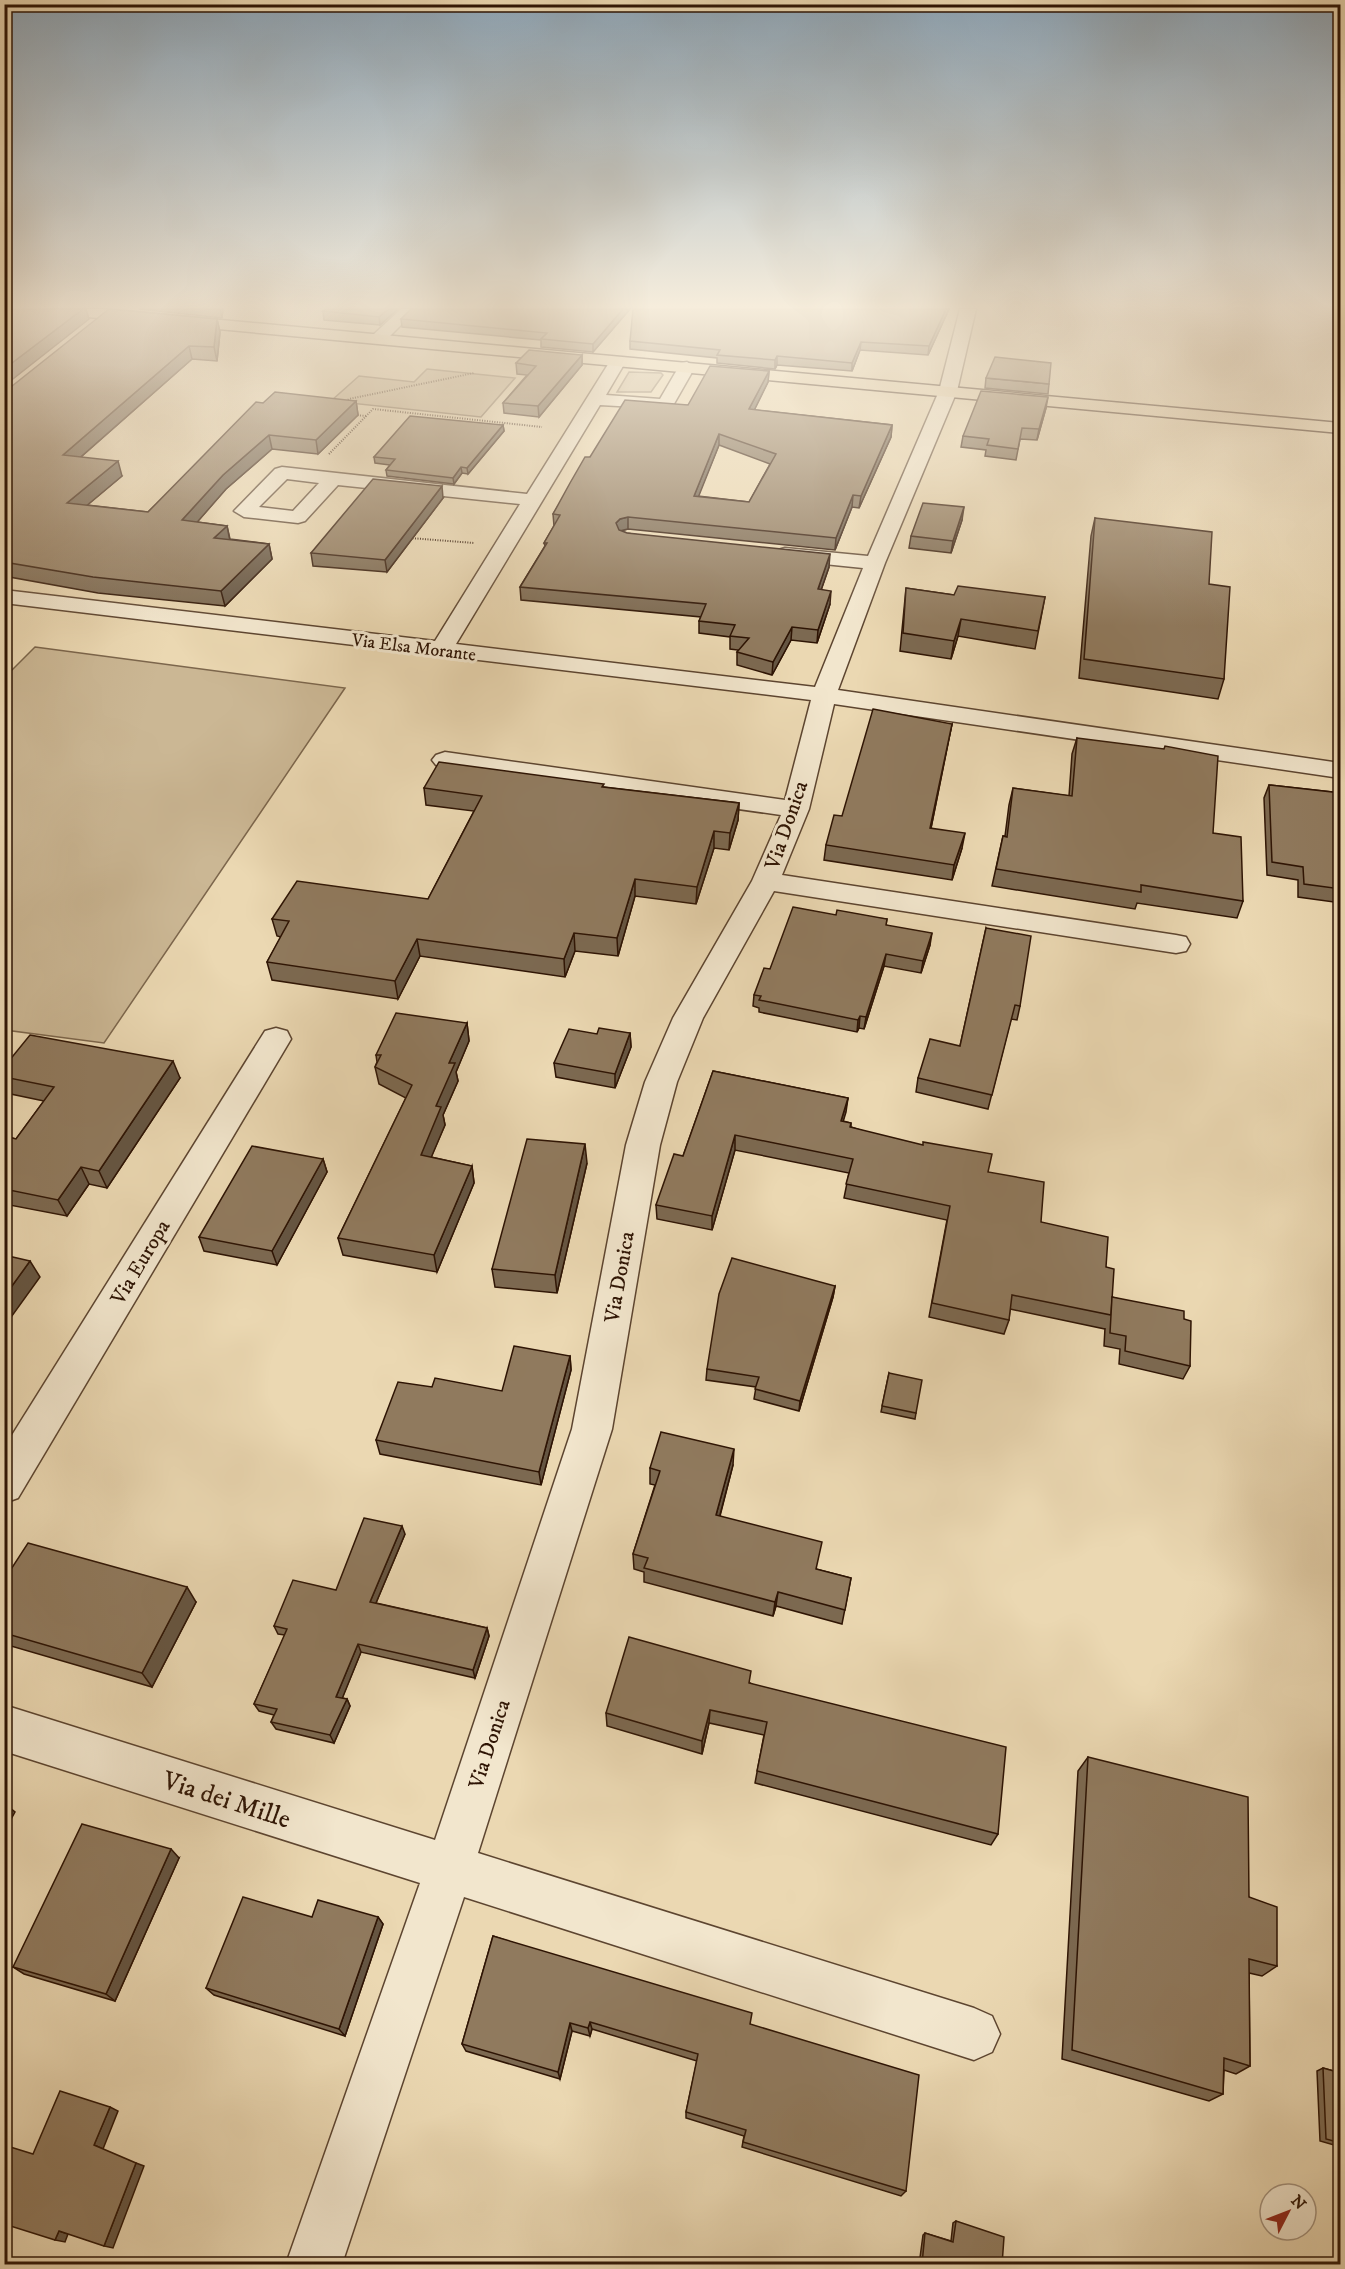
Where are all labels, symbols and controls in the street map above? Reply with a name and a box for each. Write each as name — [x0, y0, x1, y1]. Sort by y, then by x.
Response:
street label: Via Elsa Morante — [350, 629, 477, 667]
street label: Via Donica — [759, 777, 814, 874]
street label: Via Europa — [105, 1215, 176, 1311]
street label: Via Donica — [599, 1229, 641, 1326]
street label: Via Donica — [463, 1696, 517, 1793]
street label: Via dei Mille — [158, 1764, 295, 1837]
north arrow — [1258, 2182, 1318, 2242]
text: N — [1287, 2191, 1310, 2214]

